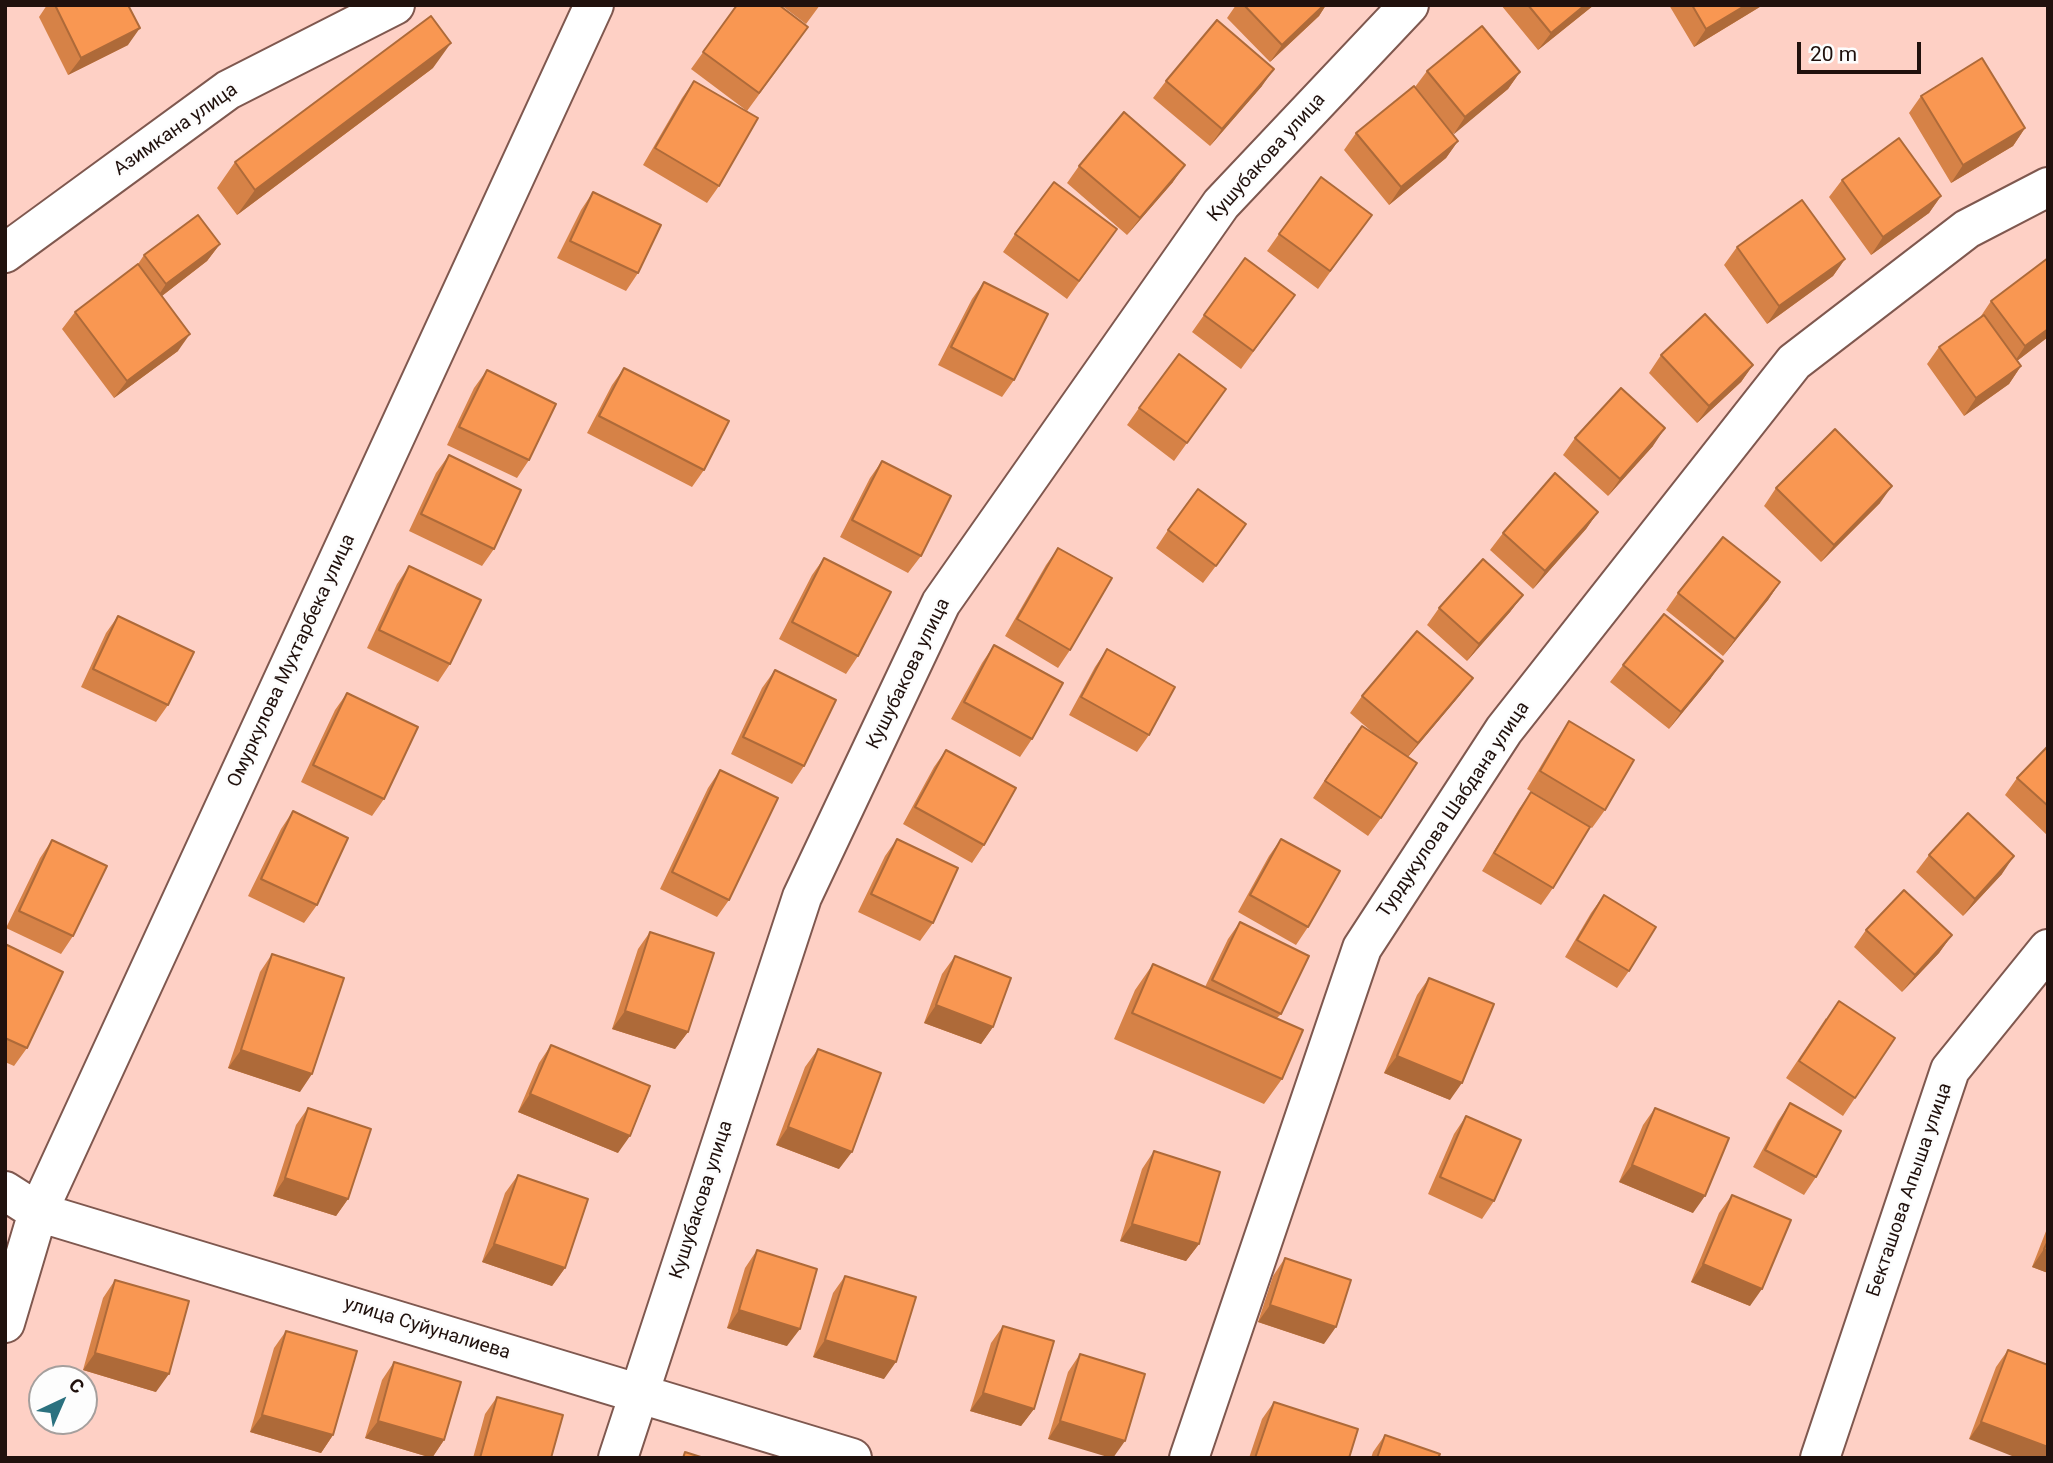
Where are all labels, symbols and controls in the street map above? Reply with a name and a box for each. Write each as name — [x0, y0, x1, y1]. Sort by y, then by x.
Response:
scale bar — [1801, 28, 1925, 72]
text: 20 m — [1810, 42, 1857, 66]
street label: Азимкана улица — [110, 79, 242, 181]
street label: Кушубакова улица — [1203, 89, 1331, 227]
street label: Омуркулова Мухтарбека улица — [223, 531, 361, 791]
street label: Кушубакова улица — [863, 595, 955, 753]
street label: Турдукулова Шабдана улица — [1373, 698, 1535, 922]
street label: Бекташова Апыша улица — [1863, 1080, 1957, 1300]
street label: Кушубакова улица — [666, 1118, 738, 1282]
street label: улица Суйуналиева — [341, 1293, 513, 1365]
north arrow — [28, 1365, 98, 1435]
text: С — [64, 1373, 89, 1399]

